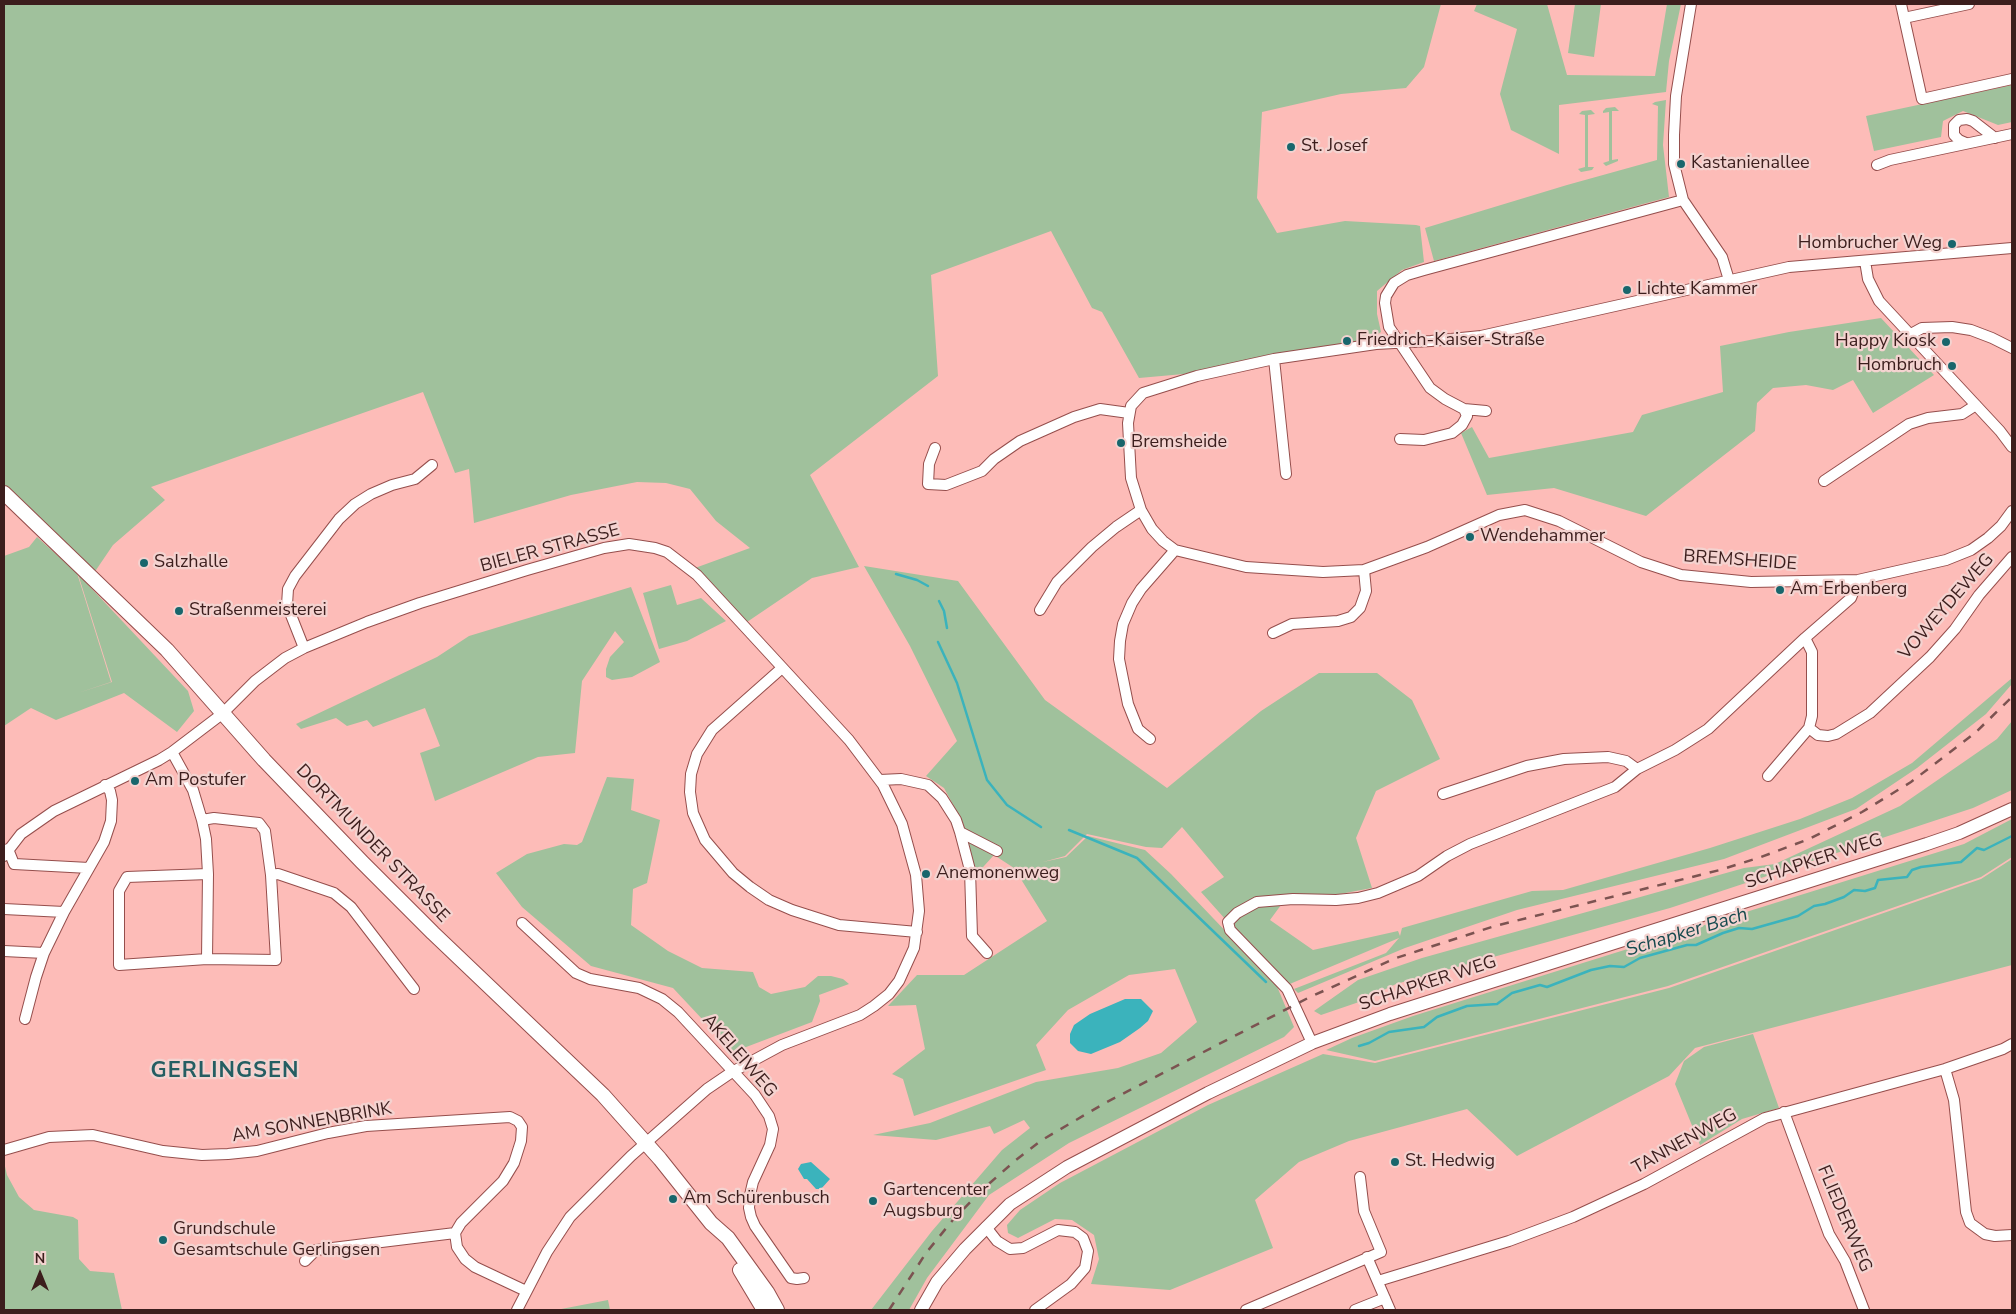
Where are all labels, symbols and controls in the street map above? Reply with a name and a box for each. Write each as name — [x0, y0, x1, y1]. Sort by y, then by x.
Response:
place label: St. Josef — [1301, 136, 1367, 158]
marker: St. Josef — [1285, 141, 1297, 153]
place label: Kastanienallee — [1691, 153, 1810, 175]
marker: Kastanienallee — [1675, 158, 1687, 170]
place label: Hombrucher Weg — [1798, 233, 1942, 255]
marker: Hombrucher Weg — [1946, 238, 1958, 250]
place label: Lichte Kammer — [1637, 279, 1758, 301]
marker: Lichte Kammer — [1621, 284, 1633, 296]
place label: Friedrich-Kaiser-Straße — [1357, 330, 1545, 352]
place label: Happy Kiosk — [1835, 331, 1936, 353]
marker: Friedrich-Kaiser-Straße — [1341, 335, 1353, 347]
marker: Happy Kiosk — [1940, 336, 1952, 348]
place label: Hombruch — [1857, 355, 1942, 377]
marker: Hombruch — [1946, 360, 1958, 372]
place label: Bremsheide — [1131, 432, 1227, 454]
marker: Bremsheide — [1115, 437, 1127, 449]
street label: BIELER STRASSE — [478, 520, 622, 578]
place label: Wendehammer — [1480, 526, 1605, 548]
marker: Wendehammer — [1464, 531, 1476, 543]
street label: BREMSHEIDE — [1682, 546, 1798, 576]
street label: VOWEYDEWEG — [1895, 549, 1999, 665]
place label: Salzhalle — [154, 552, 228, 574]
marker: Salzhalle — [138, 557, 150, 569]
place label: Am Erbenberg — [1790, 579, 1907, 601]
marker: Am Erbenberg — [1774, 584, 1786, 596]
place label: Straßenmeisterei — [189, 600, 327, 622]
marker: Straßenmeisterei — [173, 605, 185, 617]
street label: DORTMUNDER STRASSE — [291, 761, 453, 927]
place label: Am Postufer — [145, 770, 246, 792]
marker: Am Postufer — [129, 775, 141, 787]
street label: SCHAPKER WEG — [1743, 830, 1885, 894]
place label: Anemonenweg — [936, 863, 1059, 885]
marker: Anemonenweg — [920, 868, 932, 880]
water label: Schapker Bach — [1623, 904, 1751, 962]
street label: SCHAPKER WEG — [1357, 952, 1499, 1016]
street label: AKELEIWEG — [697, 1010, 781, 1102]
district label: GERLINGSEN — [149, 1059, 301, 1085]
street label: AM SONNENBRINK — [230, 1098, 394, 1148]
street label: TANNENWEG — [1629, 1104, 1741, 1180]
place label: St. Hedwig — [1405, 1151, 1495, 1173]
marker: St. Hedwig — [1389, 1156, 1401, 1168]
street label: FLIEDERWEG — [1812, 1162, 1876, 1276]
place label: Gartencenter Augsburg — [883, 1180, 989, 1222]
place label: Am Schürenbusch — [683, 1188, 830, 1210]
marker: Am Schürenbusch — [667, 1193, 679, 1205]
marker: Gartencenter Augsburg — [867, 1195, 879, 1207]
place label: Grundschule Gesamtschule Gerlingsen — [173, 1219, 380, 1262]
marker: Grundschule Gesamtschule Gerlingsen — [157, 1234, 169, 1246]
north arrow — [15, 1249, 65, 1299]
text: N — [35, 1249, 45, 1268]

